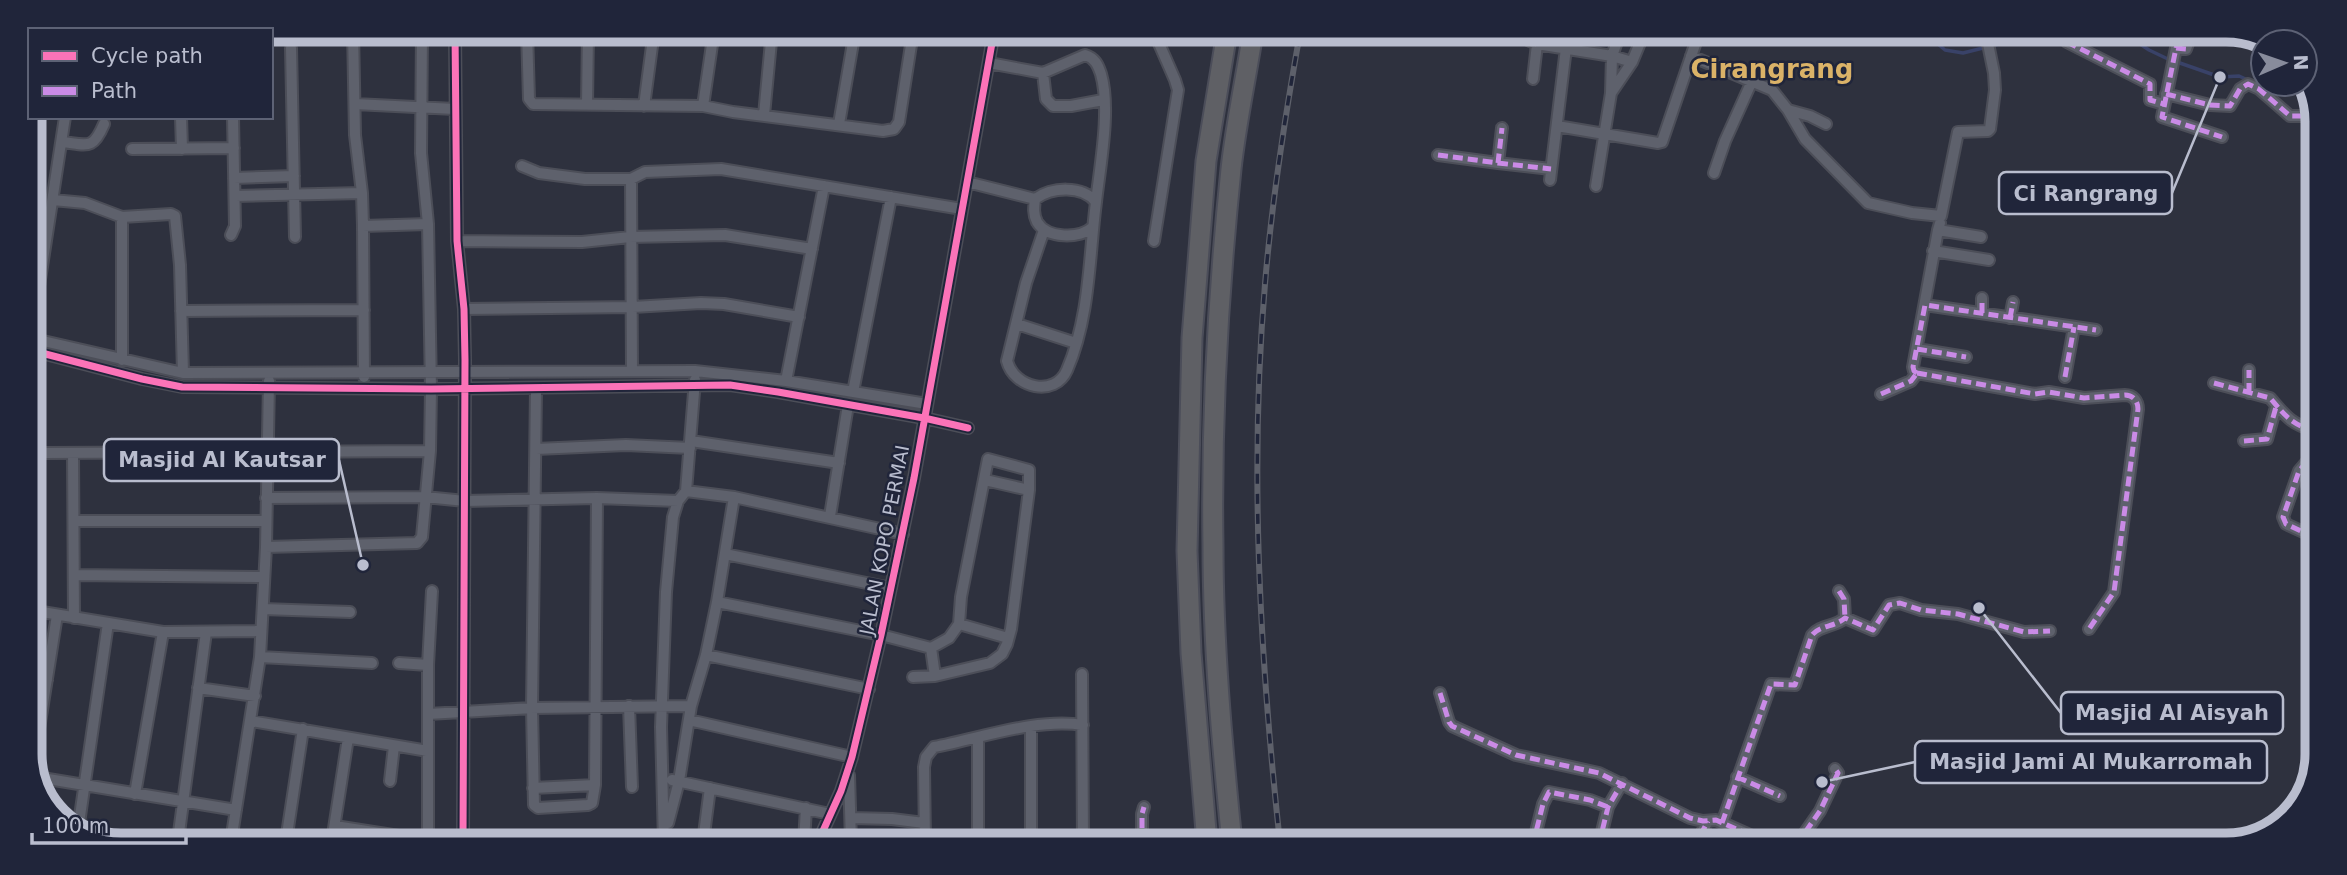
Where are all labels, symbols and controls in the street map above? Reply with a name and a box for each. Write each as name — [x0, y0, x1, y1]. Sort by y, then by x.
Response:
legend — [28, 28, 273, 119]
north arrow — [2249, 28, 2319, 98]
text: Cycle path — [91, 44, 203, 68]
district label: Cirangrang — [1691, 54, 1853, 84]
text: N — [2290, 54, 2312, 71]
text: Path — [91, 79, 137, 103]
callout: Ci Rangrang — [1999, 172, 2172, 214]
text: Ci Rangrang — [2014, 182, 2158, 206]
callout: Masjid Al Kautsar — [104, 439, 339, 481]
street label: JALAN KOPO PERMAI — [855, 443, 913, 638]
text: Masjid Al Kautsar — [118, 448, 326, 472]
callout: Masjid Al Aisyah — [2061, 692, 2283, 734]
text: Masjid Al Aisyah — [2075, 701, 2269, 725]
callout: Masjid Jami Al Mukarromah — [1915, 741, 2267, 783]
text: Masjid Jami Al Mukarromah — [1929, 750, 2253, 774]
scale bar — [32, 802, 186, 846]
text: 100 m — [42, 814, 109, 838]

